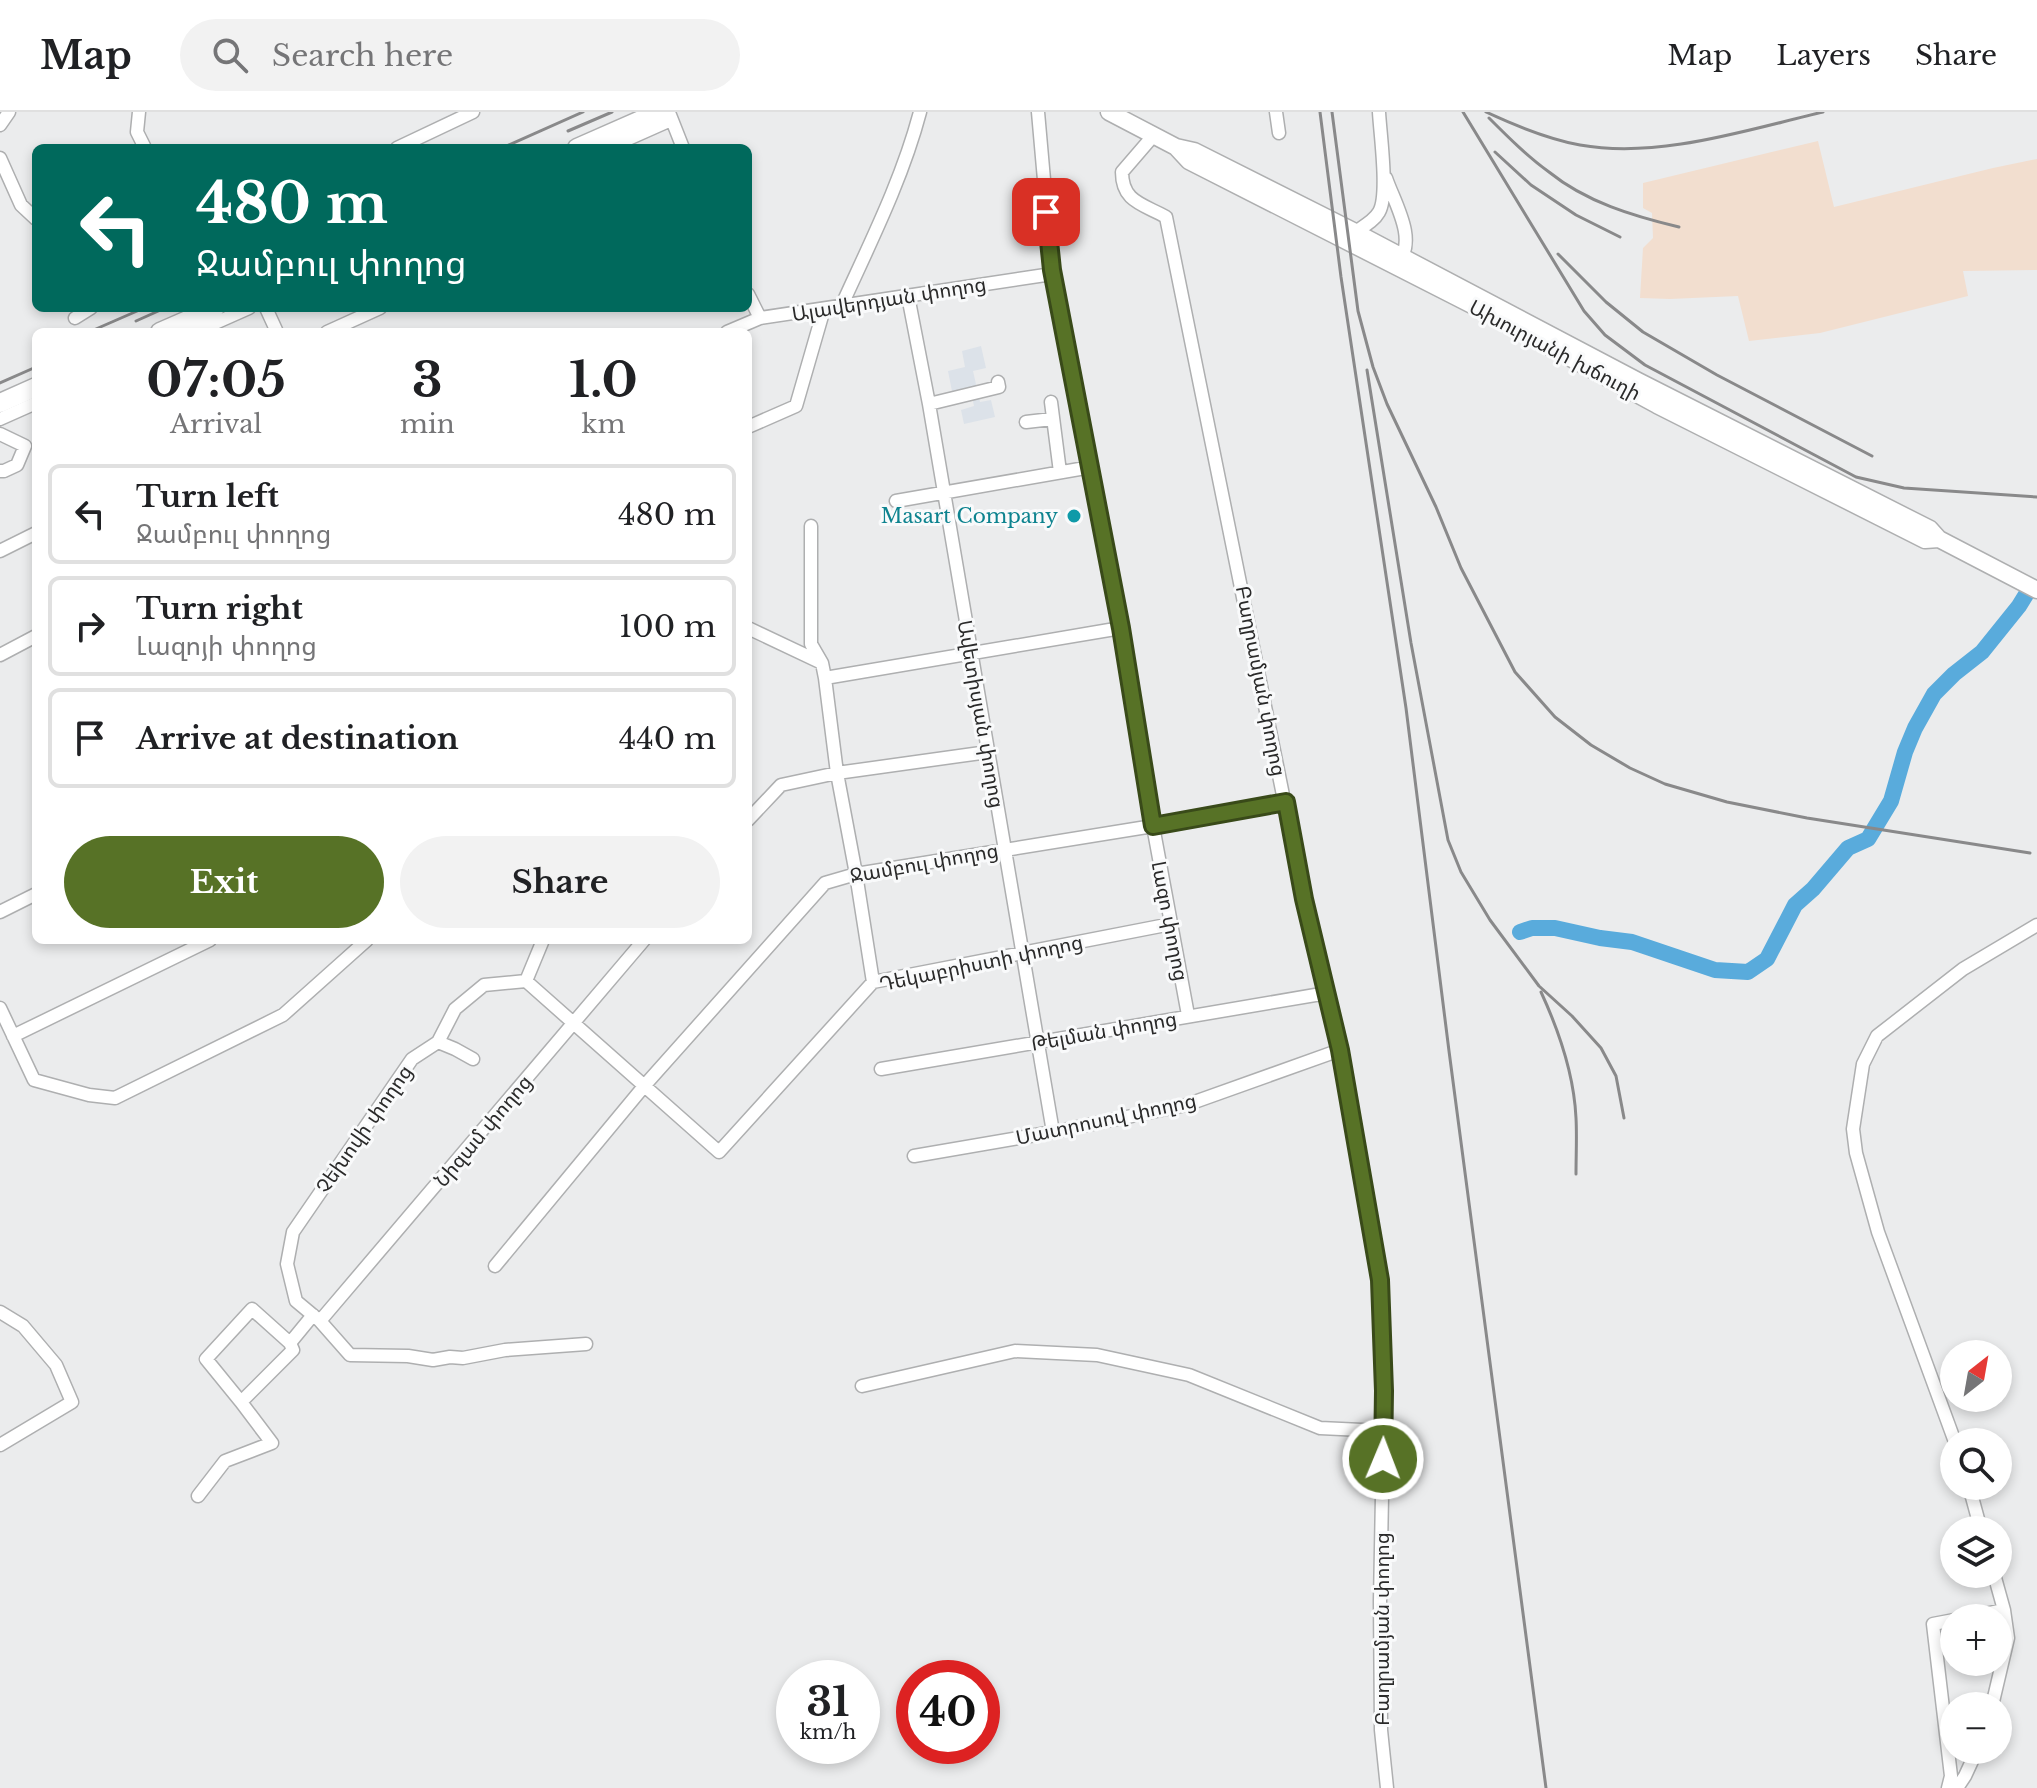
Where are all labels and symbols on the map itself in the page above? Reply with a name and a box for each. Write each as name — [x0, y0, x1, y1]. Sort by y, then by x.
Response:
pin — [1012, 178, 1080, 246]
street label: Ալավերդյան փողոց — [790, 272, 988, 326]
street label: Ախուրյանի խճուղի — [1465, 295, 1645, 405]
place label: Masart Company — [881, 504, 1058, 528]
marker: Masart Company — [1065, 507, 1083, 525]
street label: Բաղրամյան փողոց — [1231, 584, 1291, 778]
street label: Ավետիսյան փողոց — [953, 618, 1009, 810]
street label: Ջամբուլ փողոց — [848, 838, 1000, 888]
street label: Լազո փողոց — [1147, 859, 1193, 983]
street label: Դեկաբրիստի փողոց — [877, 930, 1085, 996]
street label: Թելման փողոց — [1029, 1006, 1179, 1056]
street label: Չեխովի փողոց — [311, 1060, 417, 1198]
street label: Նիզամ փողոց — [429, 1070, 537, 1192]
street label: Մատրոսով փողոց — [1014, 1088, 1198, 1150]
north arrow — [1940, 1340, 2012, 1412]
position arrow — [1341, 1417, 1425, 1501]
street label: Բաղրամյան փողոց — [1370, 1532, 1394, 1726]
speed limit sign: 40 — [896, 1660, 1000, 1764]

